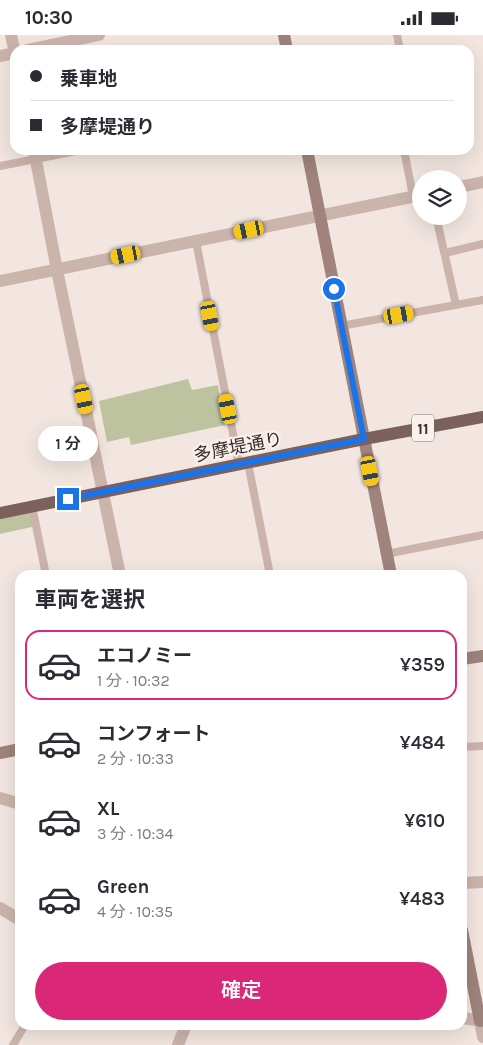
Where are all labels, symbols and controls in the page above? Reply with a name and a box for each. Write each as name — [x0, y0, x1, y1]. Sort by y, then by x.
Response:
text: 10:30 — [25, 7, 73, 29]
text: 乗車地 — [60, 68, 117, 90]
text: 多摩堤通り — [60, 116, 155, 138]
map controls — [412, 170, 467, 225]
button: layers — [412, 170, 467, 225]
car — [232, 220, 265, 240]
car — [109, 245, 142, 265]
route start — [323, 278, 345, 300]
car — [199, 300, 220, 332]
car — [382, 305, 415, 325]
car — [73, 383, 94, 415]
car — [217, 393, 238, 425]
road number: 11 — [412, 414, 434, 441]
callout: 1 分 — [38, 427, 98, 461]
street label: 多摩堤通り — [192, 428, 284, 466]
text: 1 分 — [55, 434, 81, 453]
car — [359, 455, 380, 487]
route end — [57, 488, 79, 510]
text: 車両を選択 — [35, 587, 145, 613]
icon: car — [37, 643, 82, 688]
text: エコノミー — [97, 645, 192, 667]
text: ¥359 — [400, 654, 445, 676]
text: 1 分 · 10:32 — [97, 671, 170, 690]
icon: car — [37, 721, 82, 766]
text: コンフォート — [97, 723, 210, 745]
text: ¥484 — [400, 732, 445, 754]
text: 2 分 · 10:33 — [97, 749, 174, 768]
text: XL — [97, 798, 119, 820]
icon: car — [37, 799, 82, 844]
text: ¥610 — [404, 810, 445, 832]
text: 3 分 · 10:34 — [97, 824, 174, 843]
text: Green — [97, 876, 149, 898]
icon: car — [37, 877, 82, 922]
text: ¥483 — [399, 888, 445, 910]
text: 4 分 · 10:35 — [97, 902, 173, 921]
button: 確定 — [35, 962, 447, 1020]

